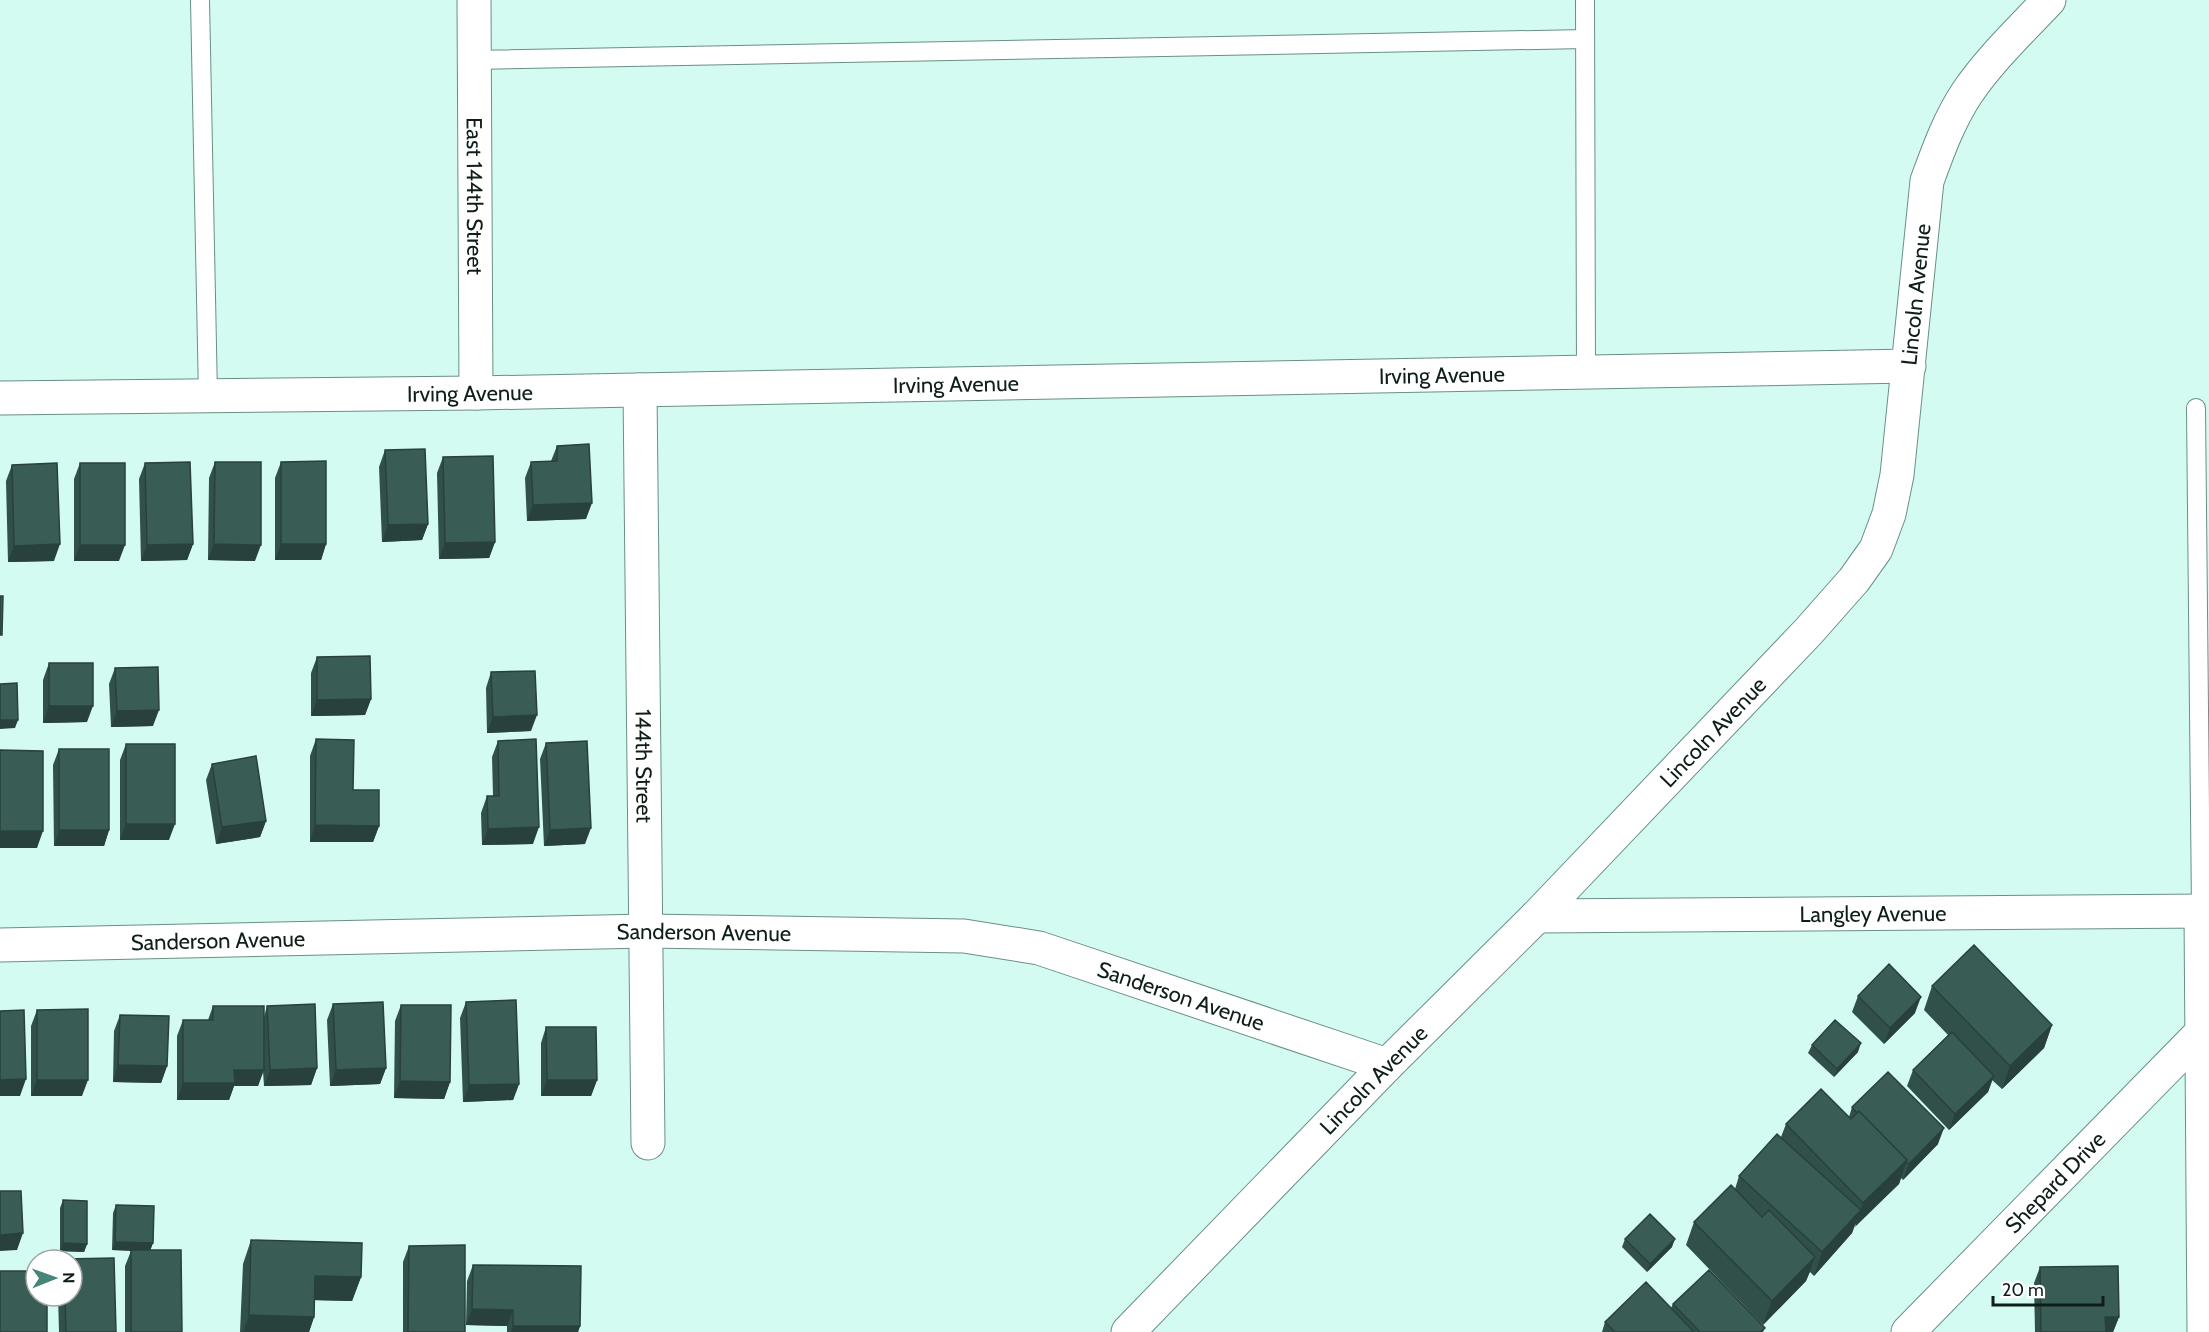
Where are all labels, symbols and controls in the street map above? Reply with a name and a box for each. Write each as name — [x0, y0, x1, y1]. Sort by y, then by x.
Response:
street label: East 144th Street — [461, 117, 488, 276]
street label: Lincoln Avenue — [1895, 222, 1937, 367]
street label: Irving Avenue — [1379, 361, 1505, 390]
street label: Irving Avenue — [893, 370, 1019, 399]
street label: Irving Avenue — [407, 379, 533, 408]
street label: Lincoln Avenue — [1654, 671, 1772, 793]
street label: 144th Street — [629, 709, 658, 823]
street label: Langley Avenue — [1799, 900, 1947, 928]
street label: Sanderson Avenue — [616, 918, 791, 947]
street label: Sanderson Avenue — [130, 925, 305, 956]
street label: Sanderson Avenue — [1094, 956, 1268, 1037]
street label: Lincoln Avenue — [1314, 1020, 1433, 1140]
street label: Shepard Drive — [2000, 1126, 2111, 1239]
north arrow — [24, 1248, 84, 1308]
scale bar — [1993, 1269, 2102, 1307]
text: N — [59, 1272, 78, 1284]
text: 20 m — [2002, 1279, 2044, 1301]

